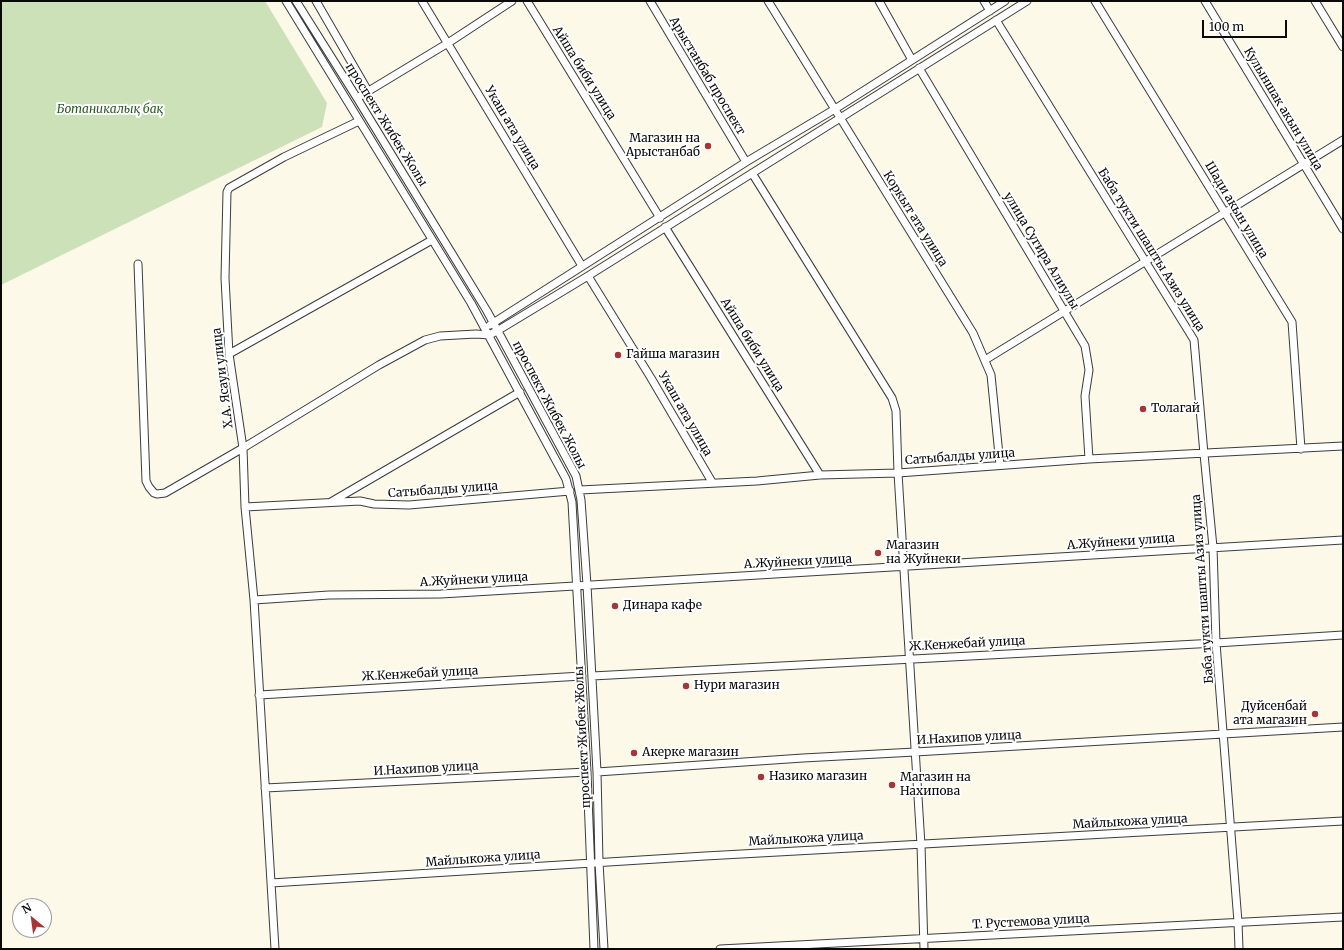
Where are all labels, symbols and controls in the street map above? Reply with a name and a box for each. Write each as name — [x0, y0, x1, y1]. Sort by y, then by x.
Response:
scale bar — [1204, 12, 1289, 38]
street label: Арыстанбаб проспект — [666, 14, 748, 138]
text: 100 m — [1209, 19, 1244, 34]
street label: Айша биби улица — [549, 24, 619, 122]
street label: Кулыншак акын улица — [1241, 45, 1325, 173]
street label: проспект Жибек Жолы — [342, 61, 430, 189]
street label: Укаш ата улица — [481, 84, 543, 172]
park label: Ботаникалық бақ — [57, 103, 163, 117]
place label: Магазин на Арыстанбаб — [626, 132, 700, 160]
marker: Магазин на Арыстанбаб — [703, 141, 713, 151]
street label: Шади акын улица — [1201, 159, 1271, 261]
street label: Баба тукти шашты Азиз улица — [1095, 166, 1207, 334]
street label: Коркыт ата улица — [880, 169, 950, 269]
street label: улица Сугира Алиулы — [1000, 190, 1082, 312]
street label: Айша биби улица — [717, 296, 787, 394]
street label: Х.А. Ясауи улица — [210, 327, 236, 429]
street label: проспект Жибек Жолы — [509, 339, 589, 471]
place label: Гайша магазин — [626, 348, 720, 362]
marker: Гайша магазин — [613, 350, 623, 360]
street label: Укаш ата улица — [655, 369, 715, 459]
place label: Толагай — [1151, 402, 1200, 416]
marker: Толагай — [1138, 404, 1148, 414]
street label: Сатыбалды улица — [905, 446, 1015, 468]
street label: Сатыбалды улица — [388, 479, 498, 501]
street label: Баба тукти шашты Азиз улица — [1189, 494, 1217, 684]
street label: А.Жуйнеки улица — [1066, 531, 1176, 553]
place label: Магазин на Жуйнеки — [886, 539, 961, 567]
marker: Магазин на Жуйнеки — [873, 548, 883, 558]
street label: А.Жуйнеки улица — [744, 552, 852, 572]
street label: А.Жуйнеки улица — [420, 570, 528, 590]
place label: Динара кафе — [623, 599, 702, 613]
marker: Динара кафе — [610, 601, 620, 611]
street label: Ж.Кенжебай улица — [908, 634, 1026, 654]
street label: Ж.Кенжебай улица — [361, 664, 479, 684]
street label: проспект Жибек Жолы — [572, 665, 594, 809]
place label: Нури магазин — [694, 679, 780, 693]
marker: Нури магазин — [681, 681, 691, 691]
place label: Дуйсенбай ата магазин — [1233, 700, 1307, 728]
marker: Дуйсенбай ата магазин — [1310, 709, 1320, 719]
street label: И.Нахипов улица — [916, 728, 1022, 748]
place label: Акерке магазин — [642, 746, 739, 760]
marker: Акерке магазин — [629, 748, 639, 758]
street label: И.Нахипов улица — [373, 759, 479, 779]
place label: Назико магазин — [769, 770, 867, 784]
place label: Магазин на Нахипова — [900, 771, 971, 799]
marker: Назико магазин — [756, 772, 766, 782]
marker: Магазин на Нахипова — [887, 780, 897, 790]
street label: Майлыкожа улица — [1072, 812, 1188, 832]
street label: Майлыкожа улица — [748, 829, 864, 849]
street label: Майлыкожа улица — [425, 848, 541, 870]
north arrow — [12, 898, 52, 938]
text: N — [19, 900, 34, 917]
street label: Т. Рустемова улица — [972, 912, 1090, 932]

